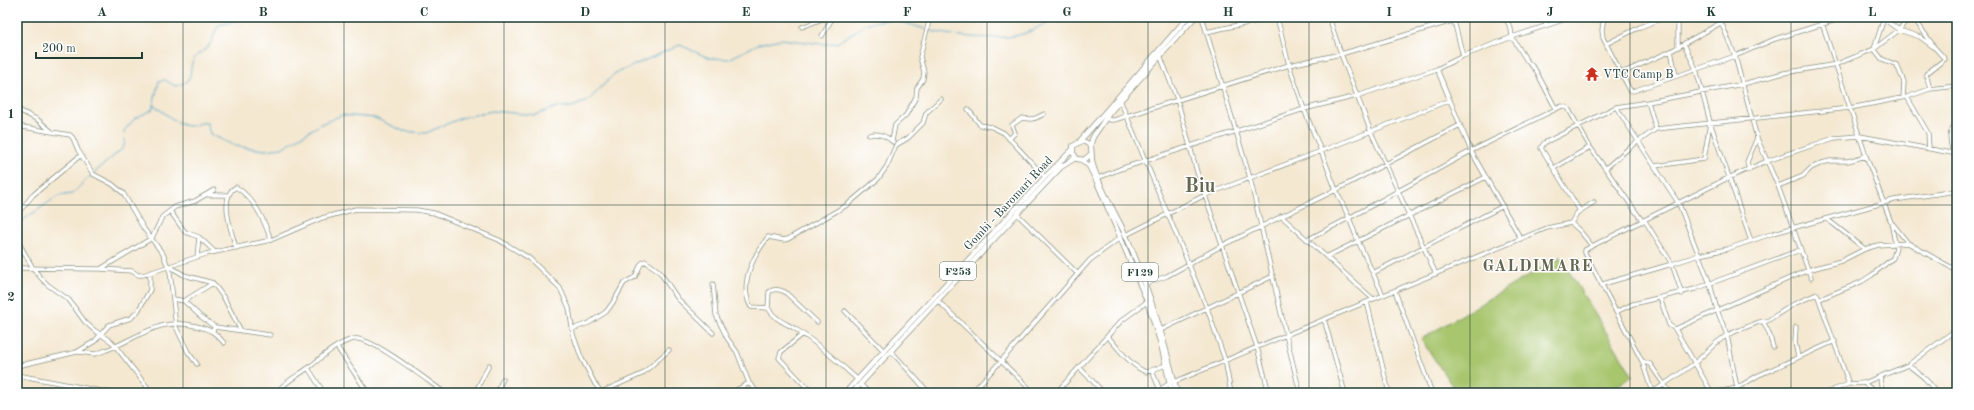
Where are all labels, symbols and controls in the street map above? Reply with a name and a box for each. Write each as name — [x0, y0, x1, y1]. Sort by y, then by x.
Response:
text: A — [97, 6, 107, 19]
text: B — [258, 6, 268, 19]
text: C — [420, 6, 428, 19]
text: D — [580, 6, 590, 19]
text: E — [742, 6, 751, 19]
text: F — [903, 6, 912, 19]
text: G — [1062, 6, 1072, 19]
text: H — [1223, 6, 1234, 19]
text: I — [1386, 6, 1392, 19]
text: J — [1546, 6, 1554, 19]
text: K — [1706, 6, 1716, 19]
text: L — [1868, 6, 1877, 19]
scale bar — [36, 34, 142, 60]
text: 200 m — [42, 43, 76, 55]
temple icon: VTC Camp B — [1584, 66, 1600, 82]
place label: VTC Camp B — [1603, 69, 1674, 81]
text: 1 — [7, 108, 15, 121]
street label: Gombi - Baromari Road — [962, 154, 1055, 253]
district label: Biu — [1184, 177, 1216, 197]
district label: GALDIMARE — [1482, 259, 1594, 275]
road number: F253 — [940, 262, 976, 280]
road number: F129 — [1122, 263, 1158, 281]
text: 2 — [7, 291, 15, 304]

